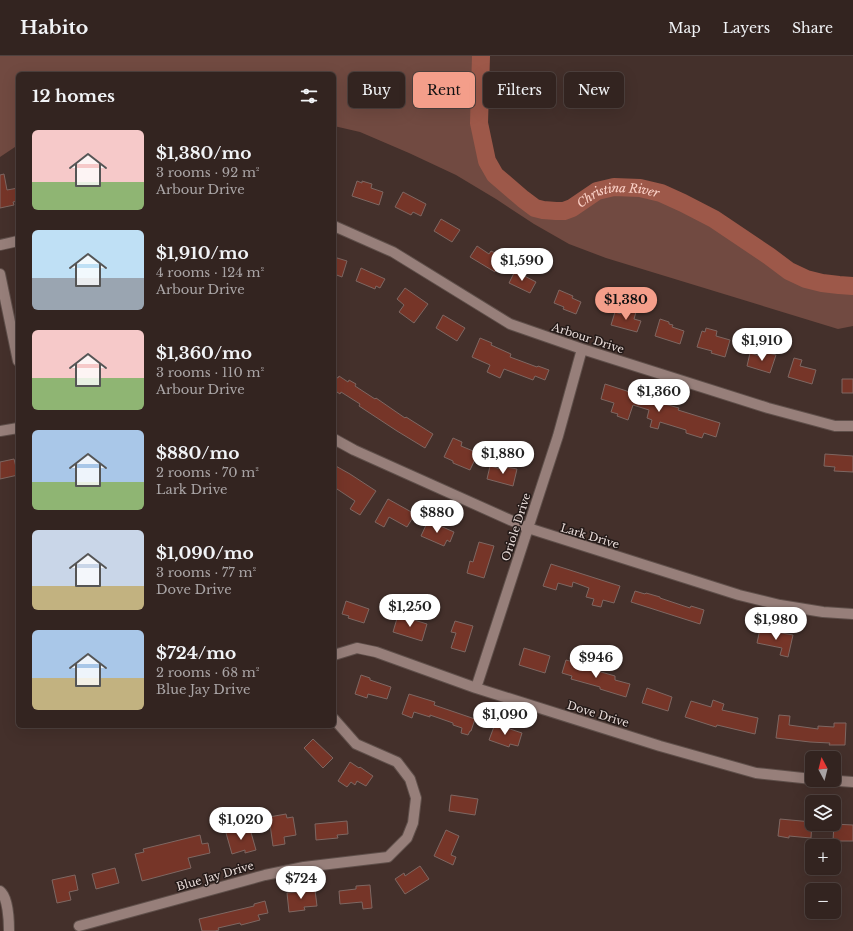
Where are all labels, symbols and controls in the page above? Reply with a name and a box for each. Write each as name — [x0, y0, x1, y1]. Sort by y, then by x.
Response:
text: Habito — [20, 16, 88, 39]
text: Map — [668, 19, 701, 37]
text: Layers — [723, 19, 770, 37]
text: Share — [792, 19, 833, 37]
chip: Buy — [348, 72, 405, 108]
chip: Rent — [413, 72, 475, 108]
chip: Filters — [483, 72, 556, 108]
chip: New — [564, 72, 624, 108]
icon: filters — [298, 85, 320, 107]
text: 12 homes — [32, 86, 115, 107]
text: $1,380/mo — [156, 143, 251, 164]
icon: home — [64, 146, 112, 194]
text: 3 rooms · 92 m² — [156, 164, 260, 181]
water label: Christina River — [574, 179, 662, 210]
text: Arbour Drive — [156, 181, 245, 198]
text: $1,910/mo — [156, 243, 249, 264]
icon: home — [64, 246, 112, 294]
pin: $1,590 — [489, 248, 555, 282]
text: $1,590 — [500, 252, 544, 269]
text: 4 rooms · 124 m² — [156, 264, 264, 281]
text: Arbour Drive — [156, 281, 245, 298]
pin: $1,380 — [593, 287, 659, 321]
text: $1,380 — [604, 291, 648, 308]
street label: Arbour Drive — [549, 319, 626, 356]
pin: $1,910 — [729, 328, 795, 362]
text: $1,910 — [741, 332, 783, 349]
text: $1,360/mo — [156, 343, 252, 364]
icon: home — [64, 346, 112, 394]
text: 3 rooms · 110 m² — [156, 364, 264, 381]
pin: $1,360 — [626, 379, 692, 413]
text: Arbour Drive — [156, 381, 245, 398]
text: $1,360 — [637, 383, 681, 400]
pin: $1,880 — [470, 441, 536, 475]
text: $880/mo — [156, 443, 240, 464]
text: $1,880 — [481, 445, 525, 462]
icon: home — [64, 446, 112, 494]
text: 2 rooms · 70 m² — [156, 464, 259, 481]
text: Lark Drive — [156, 481, 228, 498]
street label: Oriole Drive — [498, 491, 534, 563]
pin: $880 — [413, 500, 461, 534]
text: $880 — [420, 504, 454, 521]
street label: Lark Drive — [559, 520, 621, 552]
text: $1,090/mo — [156, 543, 254, 564]
icon: home — [64, 546, 112, 594]
text: 3 rooms · 77 m² — [156, 564, 256, 581]
text: Dove Drive — [156, 581, 232, 598]
pin: $1,250 — [377, 594, 443, 628]
text: $1,250 — [388, 598, 432, 615]
pin: $1,980 — [743, 607, 809, 641]
text: $1,980 — [754, 611, 798, 628]
text: $724/mo — [156, 643, 236, 664]
pin: $946 — [572, 645, 620, 679]
icon: home — [64, 646, 112, 694]
text: $946 — [579, 649, 613, 666]
text: 2 rooms · 68 m² — [156, 664, 259, 681]
text: Blue Jay Drive — [156, 681, 251, 698]
street label: Dove Drive — [565, 698, 631, 730]
pin: $1,090 — [472, 702, 538, 736]
text: $1,090 — [482, 706, 528, 723]
north arrow — [805, 751, 841, 787]
map controls — [805, 751, 841, 919]
button: layers — [805, 795, 841, 831]
pin: $1,020 — [208, 807, 274, 841]
text: $1,020 — [218, 811, 264, 828]
button: + — [805, 839, 841, 875]
street label: Blue Jay Drive — [175, 858, 255, 894]
pin: $724 — [277, 866, 325, 900]
text: $724 — [285, 870, 317, 887]
button: − — [805, 883, 841, 919]

